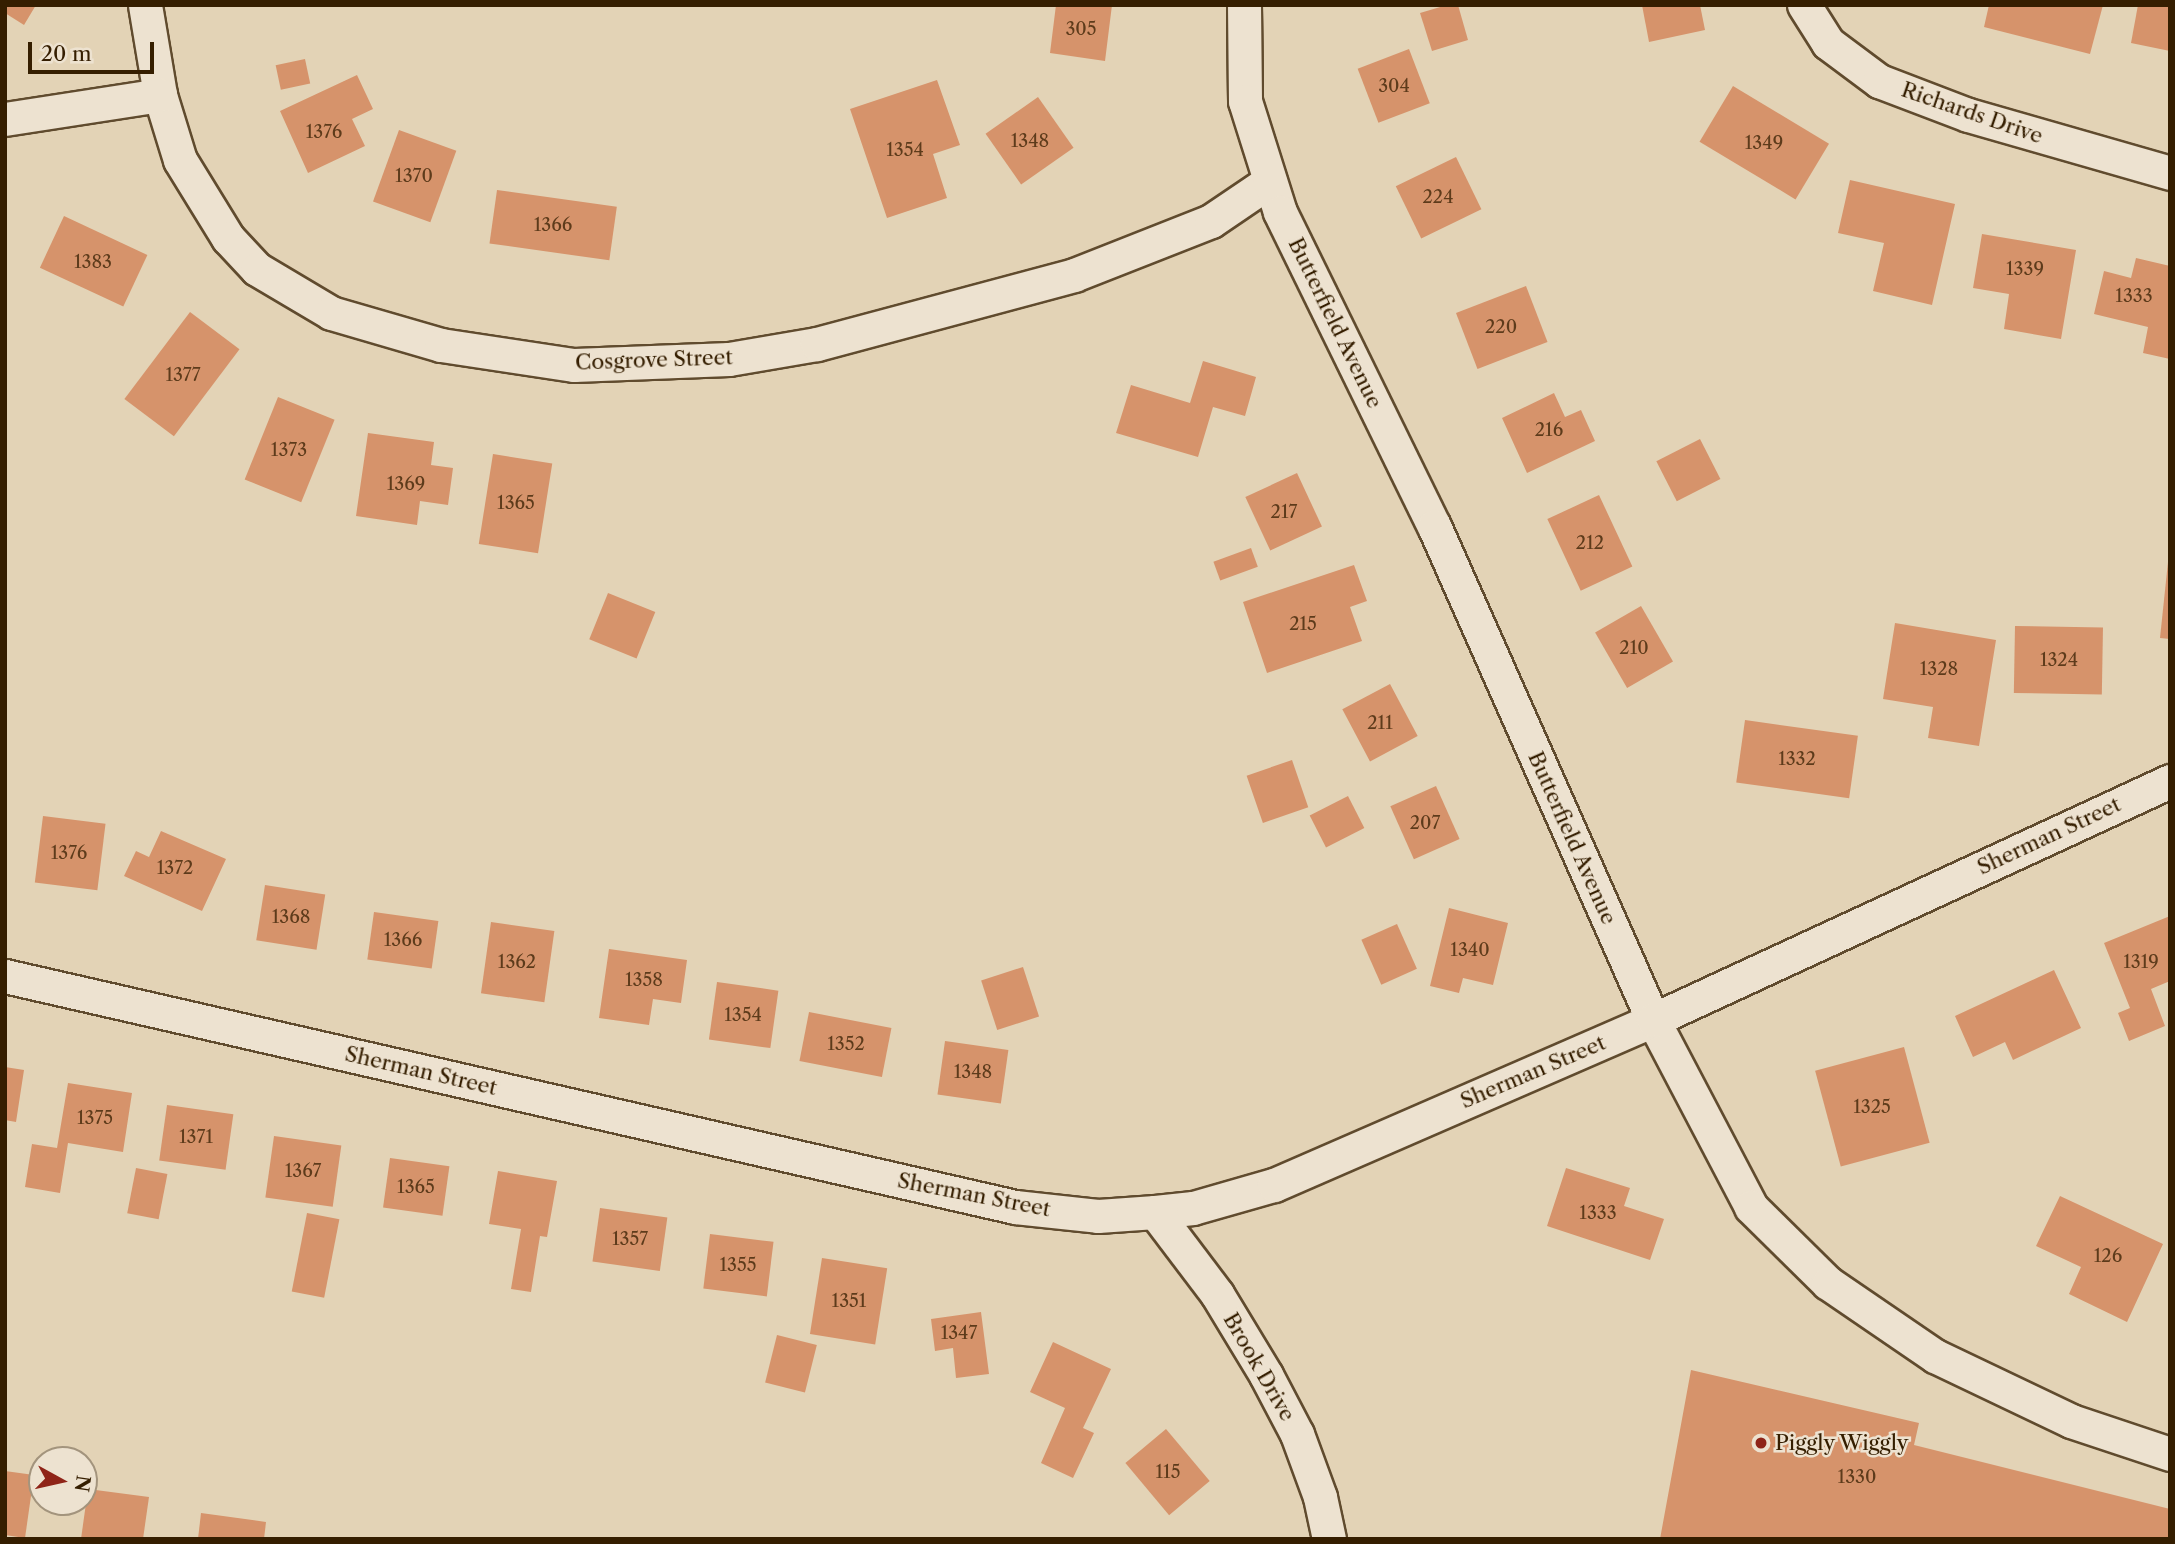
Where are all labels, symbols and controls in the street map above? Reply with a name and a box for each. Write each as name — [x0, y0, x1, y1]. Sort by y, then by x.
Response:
house number: 305 — [1065, 18, 1097, 40]
scale bar — [32, 28, 158, 72]
text: 20 m — [41, 41, 92, 66]
house number: 304 — [1378, 75, 1410, 97]
street label: Richards Drive — [1898, 77, 2046, 149]
house number: 1376 — [306, 121, 342, 143]
house number: 1348 — [1011, 130, 1049, 152]
house number: 1349 — [1745, 132, 1783, 154]
house number: 1354 — [886, 139, 924, 161]
house number: 1370 — [395, 165, 433, 187]
house number: 224 — [1422, 186, 1454, 208]
house number: 1366 — [534, 214, 572, 236]
street label: Butterfield Avenue — [1283, 233, 1387, 413]
house number: 1383 — [74, 251, 112, 273]
house number: 1339 — [2006, 258, 2044, 280]
house number: 1333 — [2115, 285, 2153, 307]
house number: 220 — [1485, 316, 1517, 338]
street label: Cosgrove Street — [575, 345, 733, 375]
house number: 1377 — [165, 364, 201, 386]
house number: 216 — [1535, 419, 1563, 441]
house number: 1373 — [271, 439, 307, 461]
house number: 1369 — [387, 473, 425, 495]
house number: 1365 — [497, 492, 535, 514]
house number: 217 — [1271, 501, 1297, 523]
house number: 212 — [1576, 532, 1604, 554]
house number: 215 — [1289, 613, 1317, 635]
house number: 210 — [1619, 637, 1649, 659]
house number: 1324 — [2040, 649, 2078, 671]
house number: 1328 — [1920, 658, 1958, 680]
house number: 211 — [1367, 712, 1393, 734]
street label: Butterfield Avenue — [1522, 747, 1622, 929]
house number: 1332 — [1778, 748, 1816, 770]
street label: Sherman Street — [1973, 792, 2125, 880]
house number: 207 — [1410, 812, 1440, 834]
house number: 1376 — [51, 842, 87, 864]
house number: 1372 — [157, 857, 193, 879]
house number: 1368 — [272, 906, 310, 928]
house number: 1366 — [384, 929, 422, 951]
house number: 1340 — [1450, 939, 1490, 961]
house number: 1362 — [498, 951, 536, 973]
house number: 1319 — [2123, 951, 2159, 973]
house number: 1358 — [625, 969, 663, 991]
house number: 1354 — [724, 1004, 762, 1026]
street label: Sherman Street — [1457, 1030, 1609, 1114]
house number: 1352 — [827, 1033, 865, 1055]
street label: Sherman Street — [343, 1041, 499, 1101]
house number: 1348 — [954, 1061, 992, 1083]
house number: 1325 — [1853, 1096, 1891, 1118]
house number: 1375 — [77, 1107, 113, 1129]
house number: 1371 — [179, 1126, 213, 1148]
house number: 1367 — [285, 1160, 321, 1182]
street label: Sherman Street — [895, 1168, 1053, 1222]
house number: 1365 — [397, 1176, 435, 1198]
house number: 1333 — [1579, 1202, 1617, 1224]
house number: 1357 — [612, 1228, 648, 1250]
house number: 126 — [2094, 1245, 2122, 1267]
house number: 1355 — [719, 1254, 757, 1276]
house number: 1351 — [832, 1290, 866, 1312]
street label: Brook Drive — [1218, 1308, 1300, 1426]
house number: 1347 — [941, 1322, 977, 1344]
place label: Piggly Wiggly — [1775, 1430, 1910, 1456]
marker: Piggly Wiggly — [1753, 1435, 1769, 1451]
north arrow — [28, 1446, 98, 1516]
house number: 115 — [1156, 1461, 1180, 1483]
house number: 1330 — [1838, 1466, 1876, 1488]
text: N — [70, 1474, 95, 1493]

